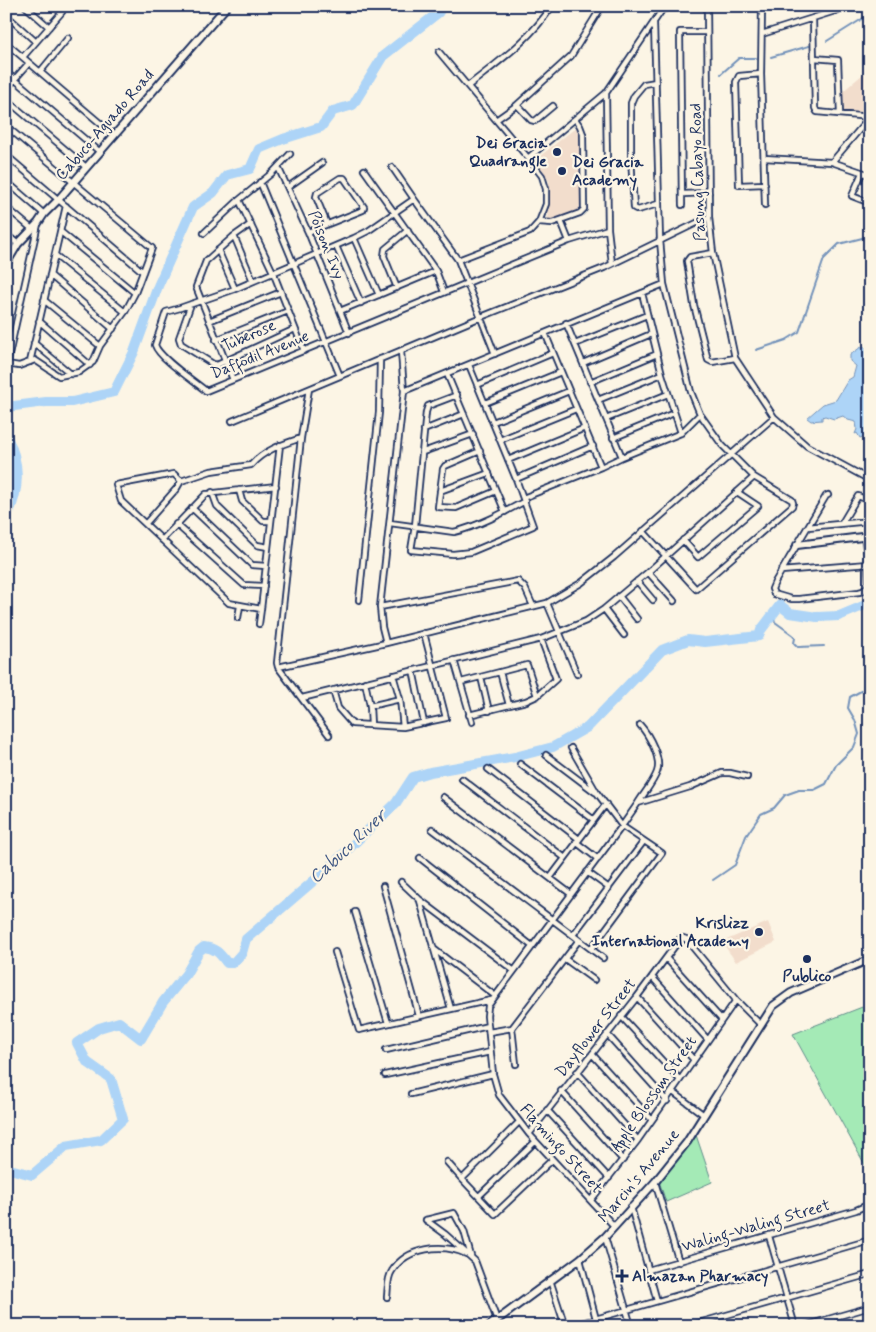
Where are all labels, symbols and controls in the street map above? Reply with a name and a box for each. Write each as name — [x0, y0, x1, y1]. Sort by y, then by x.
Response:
street label: Cabuco-Aguado Road — [51, 65, 159, 185]
street label: Pasung Cabayo Road — [685, 103, 711, 241]
place label: Dei Gracia Quadrangle — [469, 133, 547, 174]
marker: Dei Gracia Quadrangle — [551, 146, 563, 158]
place label: Dei Gracia Academy — [572, 152, 644, 191]
marker: Dei Gracia Academy — [556, 165, 568, 177]
street label: Poison Ivy — [303, 208, 349, 282]
street label: Tuberose — [219, 315, 280, 357]
street label: Daffodil Avenue — [208, 326, 313, 386]
water label: Cabuco River — [304, 803, 394, 889]
place label: Krislizz International Academy — [592, 913, 749, 952]
marker: Krislizz International Academy — [753, 926, 765, 938]
marker: Publico — [801, 953, 813, 965]
place label: Publico — [783, 966, 832, 987]
street label: Dayflower Street — [551, 974, 641, 1082]
street label: Apple Blossom Street — [606, 1032, 703, 1157]
street label: Flamingo Street — [514, 1100, 607, 1199]
street label: Marcin's Avenue — [594, 1125, 685, 1227]
street label: Waling-Waling Street — [679, 1195, 833, 1258]
place label: Almazan Pharmacy — [632, 1266, 769, 1287]
marker: Almazan Pharmacy — [616, 1270, 628, 1282]

